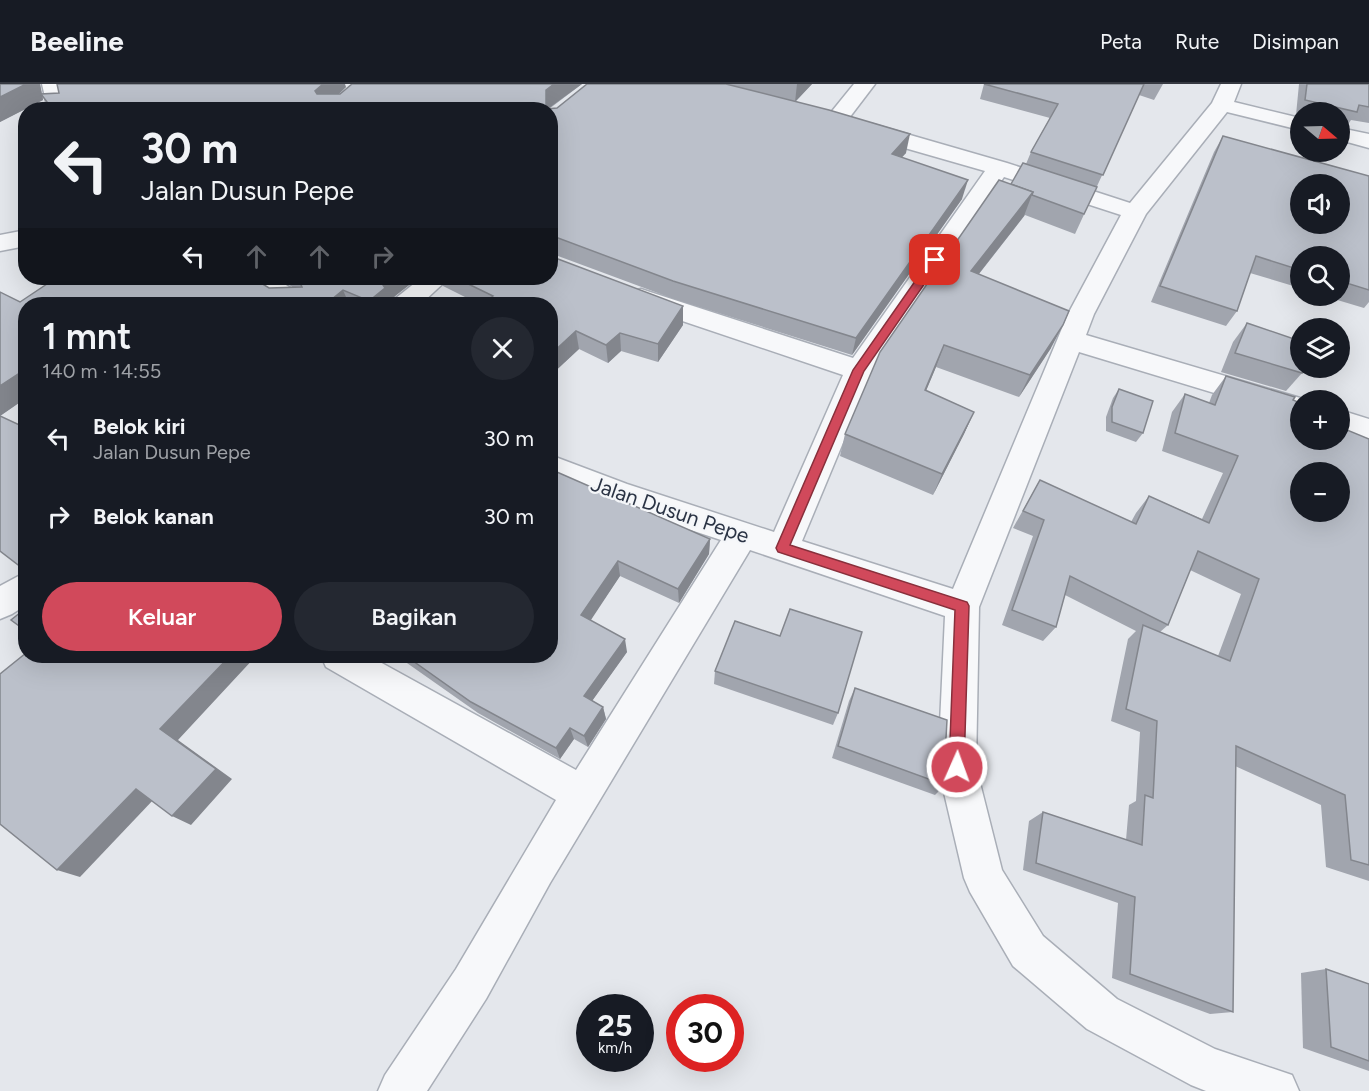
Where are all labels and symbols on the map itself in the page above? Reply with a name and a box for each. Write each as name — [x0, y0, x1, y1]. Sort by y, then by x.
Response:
north arrow — [1290, 102, 1350, 162]
pin — [909, 234, 960, 285]
street label: Jalan Dusun Pepe — [588, 471, 753, 548]
position arrow — [925, 735, 989, 799]
speed limit sign: 30 — [666, 994, 744, 1072]

